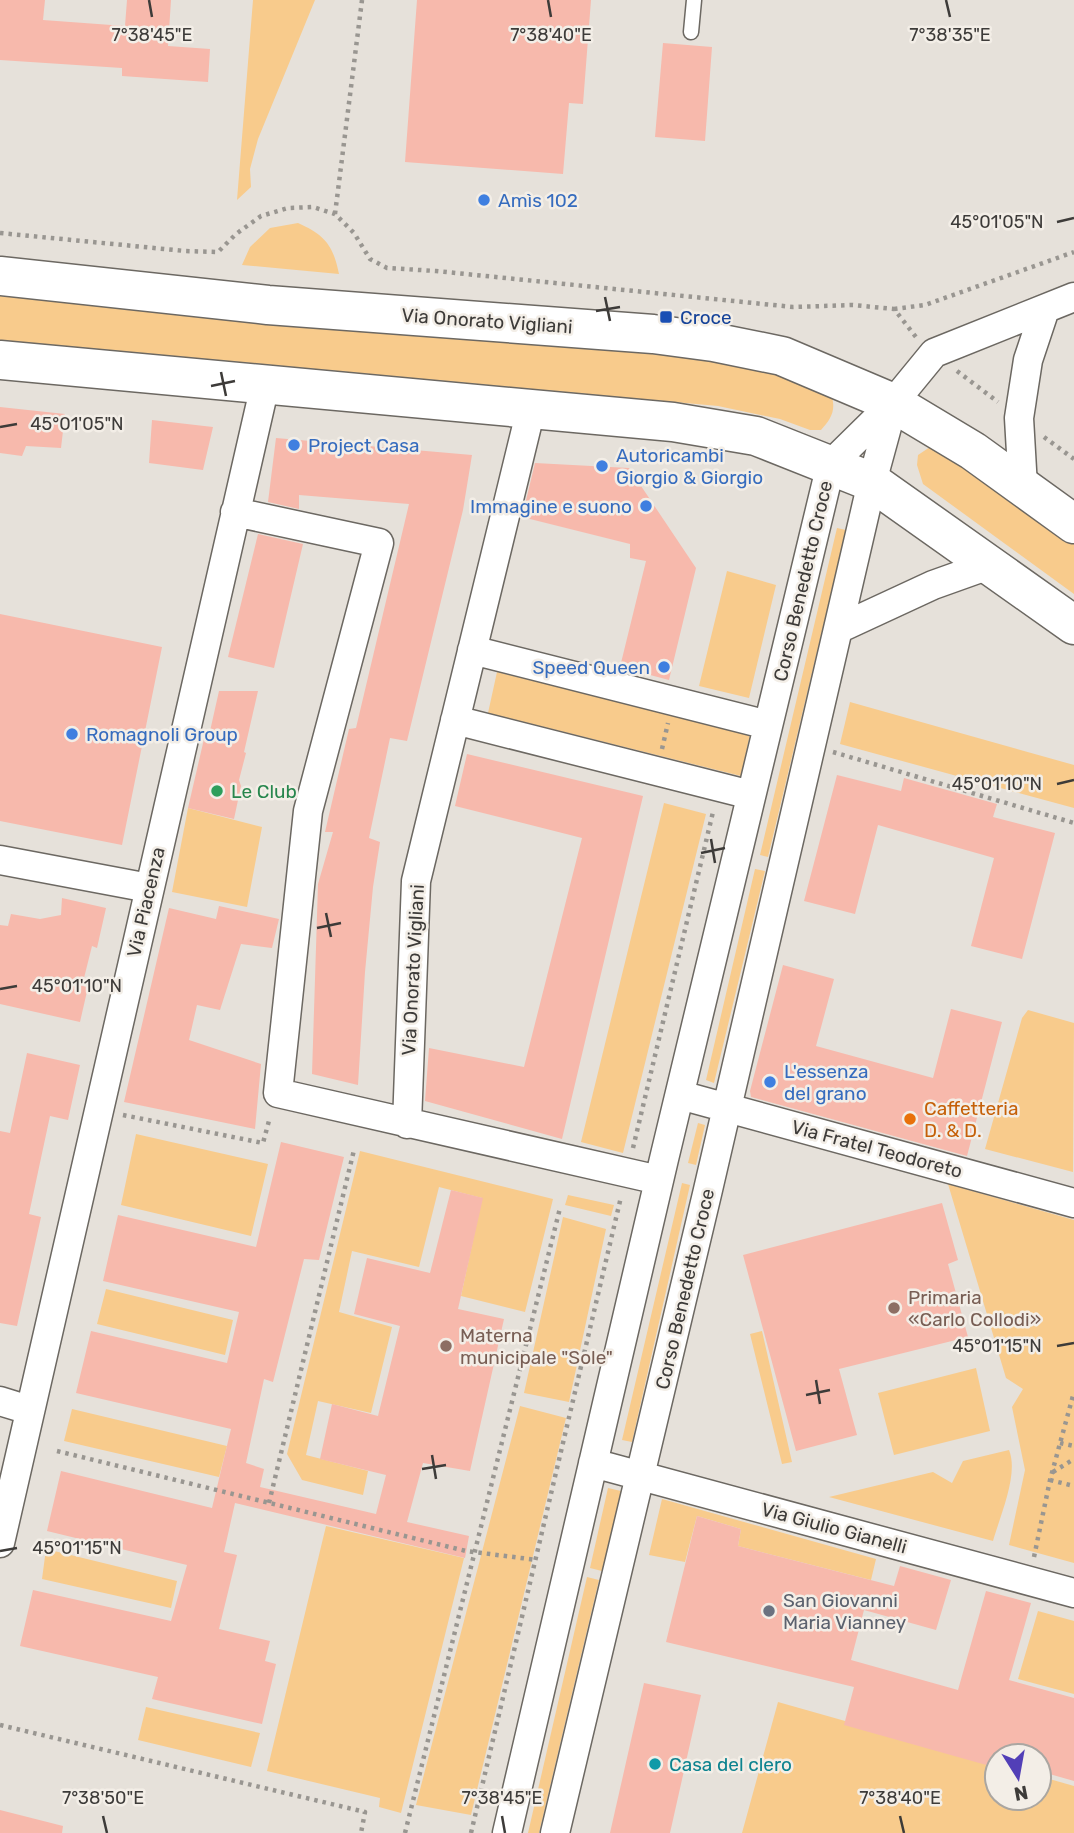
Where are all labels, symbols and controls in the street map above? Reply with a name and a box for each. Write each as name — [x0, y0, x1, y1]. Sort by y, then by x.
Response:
text: 7°38'45"E — [112, 24, 192, 46]
text: 7°38'40"E — [510, 24, 592, 46]
text: 7°38'35"E — [909, 24, 991, 46]
place label: Amìs 102 — [498, 189, 578, 212]
marker: Amìs 102 — [476, 192, 492, 208]
text: 45°01'05"N — [950, 211, 1044, 233]
street label: Via Onorato Vigliani — [401, 304, 573, 338]
place label: Croce — [680, 306, 732, 329]
marker: Croce — [658, 309, 674, 325]
text: 45°01'05"N — [30, 413, 124, 435]
place label: Project Casa — [308, 434, 420, 457]
marker: Project Casa — [286, 437, 302, 453]
place label: Autoricambi Giorgio & Giorgio — [616, 444, 763, 489]
marker: Autoricambi Giorgio & Giorgio — [594, 458, 610, 474]
street label: Corso Benedetto Croce — [769, 478, 837, 684]
place label: Immagine e suono — [470, 495, 632, 518]
marker: Immagine e suono — [638, 498, 654, 514]
place label: Speed Queen — [533, 656, 650, 679]
marker: Speed Queen — [656, 659, 672, 675]
place label: Romagnoli Group — [86, 723, 238, 746]
marker: Romagnoli Group — [64, 726, 80, 742]
text: 45°01'10"N — [952, 773, 1042, 795]
place label: Le Club — [231, 780, 297, 803]
marker: Le Club — [209, 783, 225, 799]
street label: Via Piacenza — [122, 845, 170, 959]
street label: Via Onorato Vigliani — [397, 884, 429, 1056]
text: 45°01'10"N — [32, 975, 122, 997]
place label: L'essenza del grano — [784, 1060, 869, 1105]
marker: L'essenza del grano — [762, 1074, 778, 1090]
place label: Caffetteria D. & D. — [924, 1097, 1018, 1142]
marker: Caffetteria D. & D. — [902, 1111, 918, 1127]
street label: Via Fratel Teodoreto — [789, 1115, 965, 1183]
street label: Corso Benedetto Croce — [651, 1186, 719, 1392]
place label: Primaria «Carlo Collodi» — [908, 1286, 1041, 1331]
marker: Primaria «Carlo Collodi» — [886, 1300, 902, 1316]
place label: Materna municipale "Sole" — [460, 1324, 613, 1369]
text: 45°01'15"N — [952, 1335, 1042, 1357]
marker: Materna municipale "Sole" — [438, 1338, 454, 1354]
street label: Via Giulio Gianelli — [759, 1497, 909, 1559]
text: 45°01'15"N — [32, 1537, 122, 1559]
place label: San Giovanni Maria Vianney — [783, 1589, 906, 1634]
marker: San Giovanni Maria Vianney — [761, 1603, 777, 1619]
north arrow — [983, 1742, 1053, 1812]
place label: Casa del clero — [669, 1753, 792, 1776]
marker: Casa del clero — [647, 1756, 663, 1772]
text: N — [1012, 1781, 1030, 1806]
text: 7°38'50"E — [62, 1787, 144, 1809]
text: 7°38'45"E — [462, 1787, 542, 1809]
text: 7°38'40"E — [859, 1787, 941, 1809]

